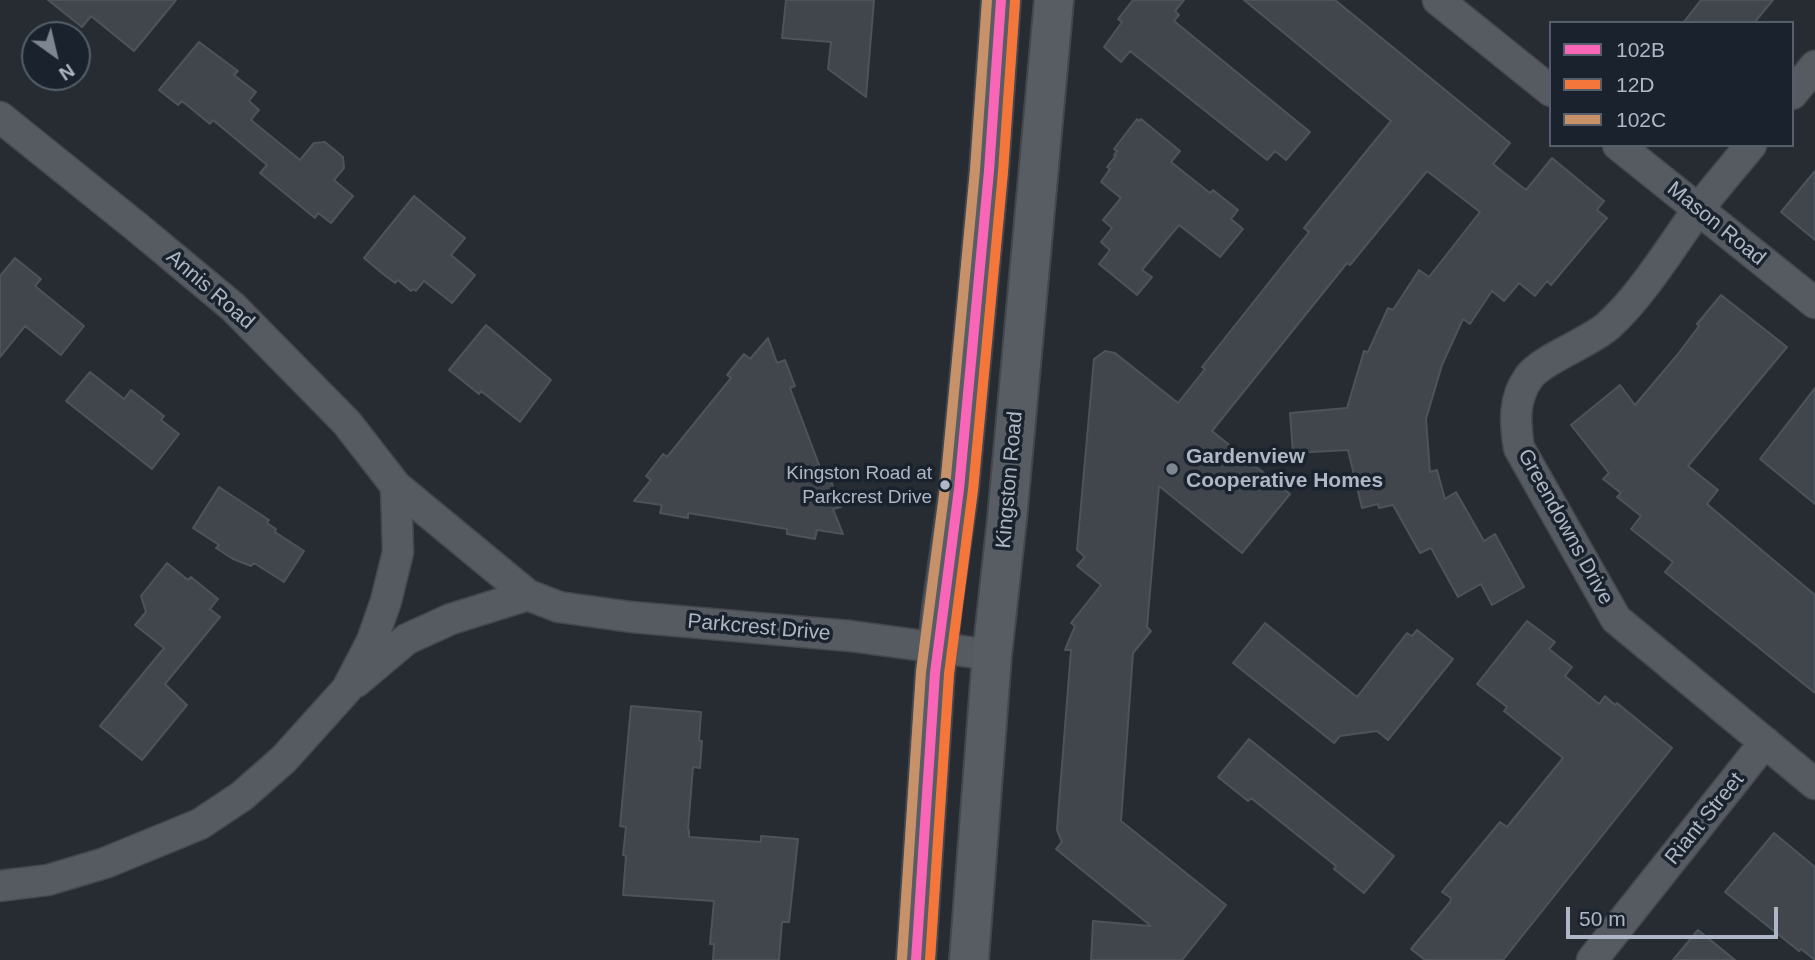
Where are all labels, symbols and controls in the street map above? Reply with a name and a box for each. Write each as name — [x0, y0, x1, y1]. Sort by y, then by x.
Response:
north arrow — [21, 21, 91, 91]
legend — [1549, 21, 1794, 147]
text: 102B — [1616, 38, 1665, 61]
text: N — [55, 60, 78, 85]
text: 12D — [1616, 73, 1655, 96]
text: 102C — [1616, 108, 1666, 131]
street label: Mason Road — [1662, 177, 1770, 271]
street label: Annis Road — [161, 245, 259, 335]
street label: Kingston Road — [991, 410, 1029, 550]
place label: Gardenview Cooperative Homes — [1186, 444, 1383, 494]
street label: Greendowns Drive — [1512, 445, 1618, 609]
marker: Gardenview Cooperative Homes — [1164, 461, 1180, 477]
place label: Kingston Road at Parkcrest Drive — [786, 463, 932, 507]
marker: Kingston Road at Parkcrest Drive — [938, 478, 952, 492]
street label: Parkcrest Drive — [686, 609, 832, 647]
street label: Riant Street — [1660, 768, 1750, 870]
scale bar — [1570, 894, 1782, 938]
text: 50 m — [1579, 907, 1626, 930]

